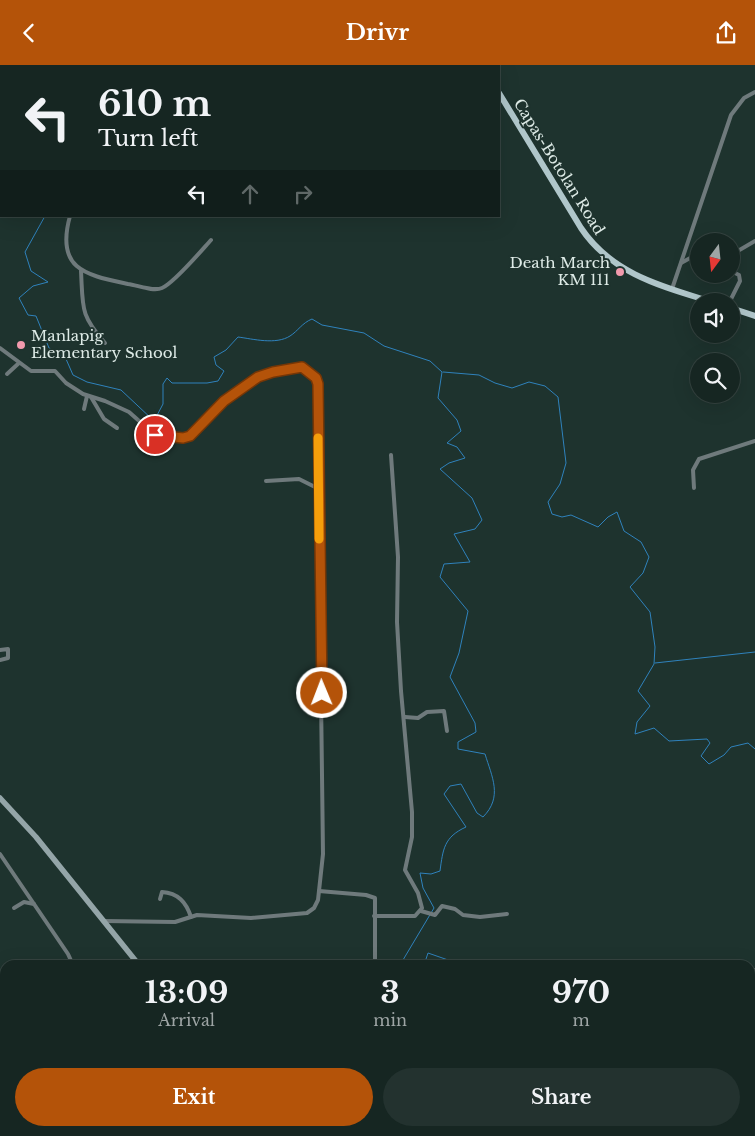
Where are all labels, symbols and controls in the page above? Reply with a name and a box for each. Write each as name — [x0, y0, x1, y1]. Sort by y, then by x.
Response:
icon: back — [15, 19, 43, 47]
text: Drivr — [346, 19, 409, 46]
icon: share — [712, 19, 740, 47]
text: 610 m — [98, 82, 211, 125]
icon: left — [15, 85, 80, 150]
street label: Capas-Botolan Road — [510, 95, 609, 238]
text: Turn left — [98, 125, 198, 152]
icon: left — [183, 180, 211, 208]
icon: ahead — [236, 180, 264, 208]
icon: right — [289, 180, 317, 208]
north arrow — [690, 233, 740, 283]
map controls — [690, 233, 740, 403]
place label: Death March KM 111 — [510, 253, 610, 289]
marker: Death March KM 111 — [614, 266, 626, 278]
button: sound — [690, 293, 740, 343]
place label: Manlapig Elementary School — [31, 326, 178, 362]
marker: Manlapig Elementary School — [15, 339, 27, 351]
button: search — [690, 353, 740, 403]
pin — [134, 414, 176, 456]
icon: arrive — [141, 421, 169, 449]
position arrow — [295, 666, 347, 718]
text: 13:09 — [145, 974, 228, 1011]
text: 3 — [381, 974, 400, 1011]
text: 970 — [552, 974, 610, 1011]
text: Arrival — [158, 1010, 215, 1030]
text: min — [373, 1010, 407, 1030]
text: m — [572, 1010, 590, 1030]
button: Exit — [15, 1068, 373, 1126]
button: Share — [383, 1068, 740, 1126]

